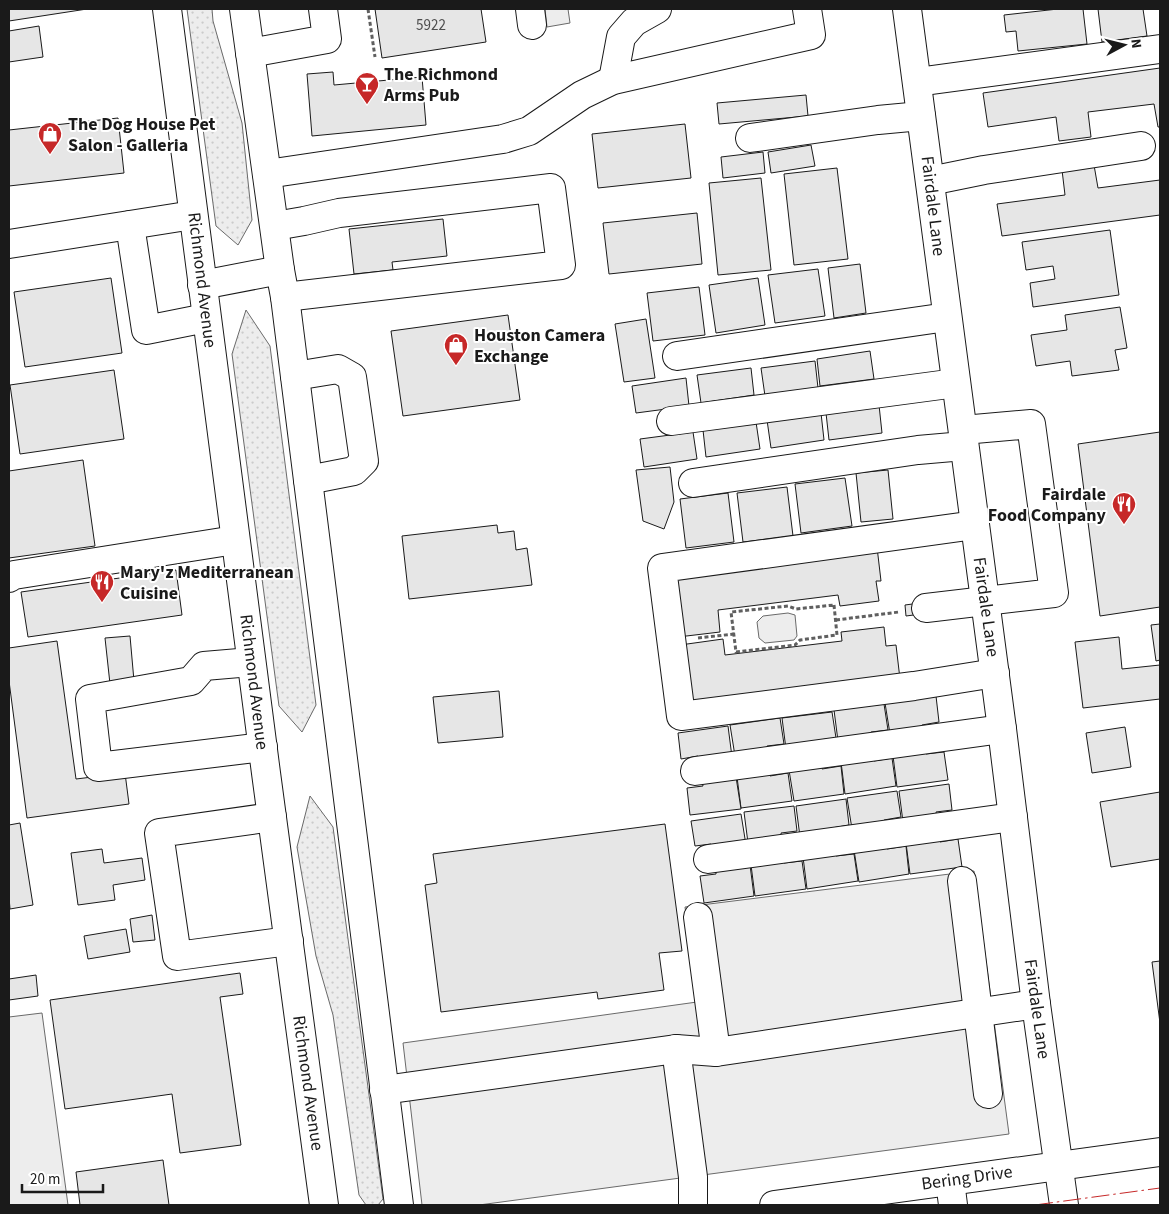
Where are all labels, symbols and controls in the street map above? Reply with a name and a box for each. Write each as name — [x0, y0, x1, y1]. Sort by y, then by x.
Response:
house number: 5922 — [416, 15, 446, 36]
north arrow — [1099, 20, 1149, 70]
text: N — [1125, 38, 1146, 49]
place label: The Richmond Arms Pub — [383, 62, 498, 108]
bar icon: The Richmond Arms Pub — [354, 71, 380, 105]
place label: The Dog House Pet Salon - Galleria — [68, 112, 216, 158]
shop icon: The Dog House Pet Salon - Galleria — [37, 121, 63, 155]
street label: Fairdale Lane — [914, 155, 952, 258]
street label: Richmond Avenue — [181, 211, 223, 349]
place label: Houston Camera Exchange — [474, 323, 605, 369]
shop icon: Houston Camera Exchange — [443, 332, 469, 366]
place label: Fairdale Food Company — [988, 482, 1107, 528]
restaurant icon: Fairdale Food Company — [1111, 491, 1137, 525]
street label: Fairdale Lane — [967, 555, 1005, 659]
place label: Mary'z Mediterranean Cuisine — [120, 560, 294, 606]
restaurant icon: Mary'z Mediterranean Cuisine — [89, 569, 115, 603]
street label: Richmond Avenue — [233, 613, 275, 751]
street label: Fairdale Lane — [1018, 957, 1056, 1061]
street label: Richmond Avenue — [286, 1014, 330, 1152]
street label: Bering Drive — [920, 1159, 1014, 1197]
scale bar — [22, 1162, 104, 1194]
text: 20 m — [30, 1169, 60, 1190]

